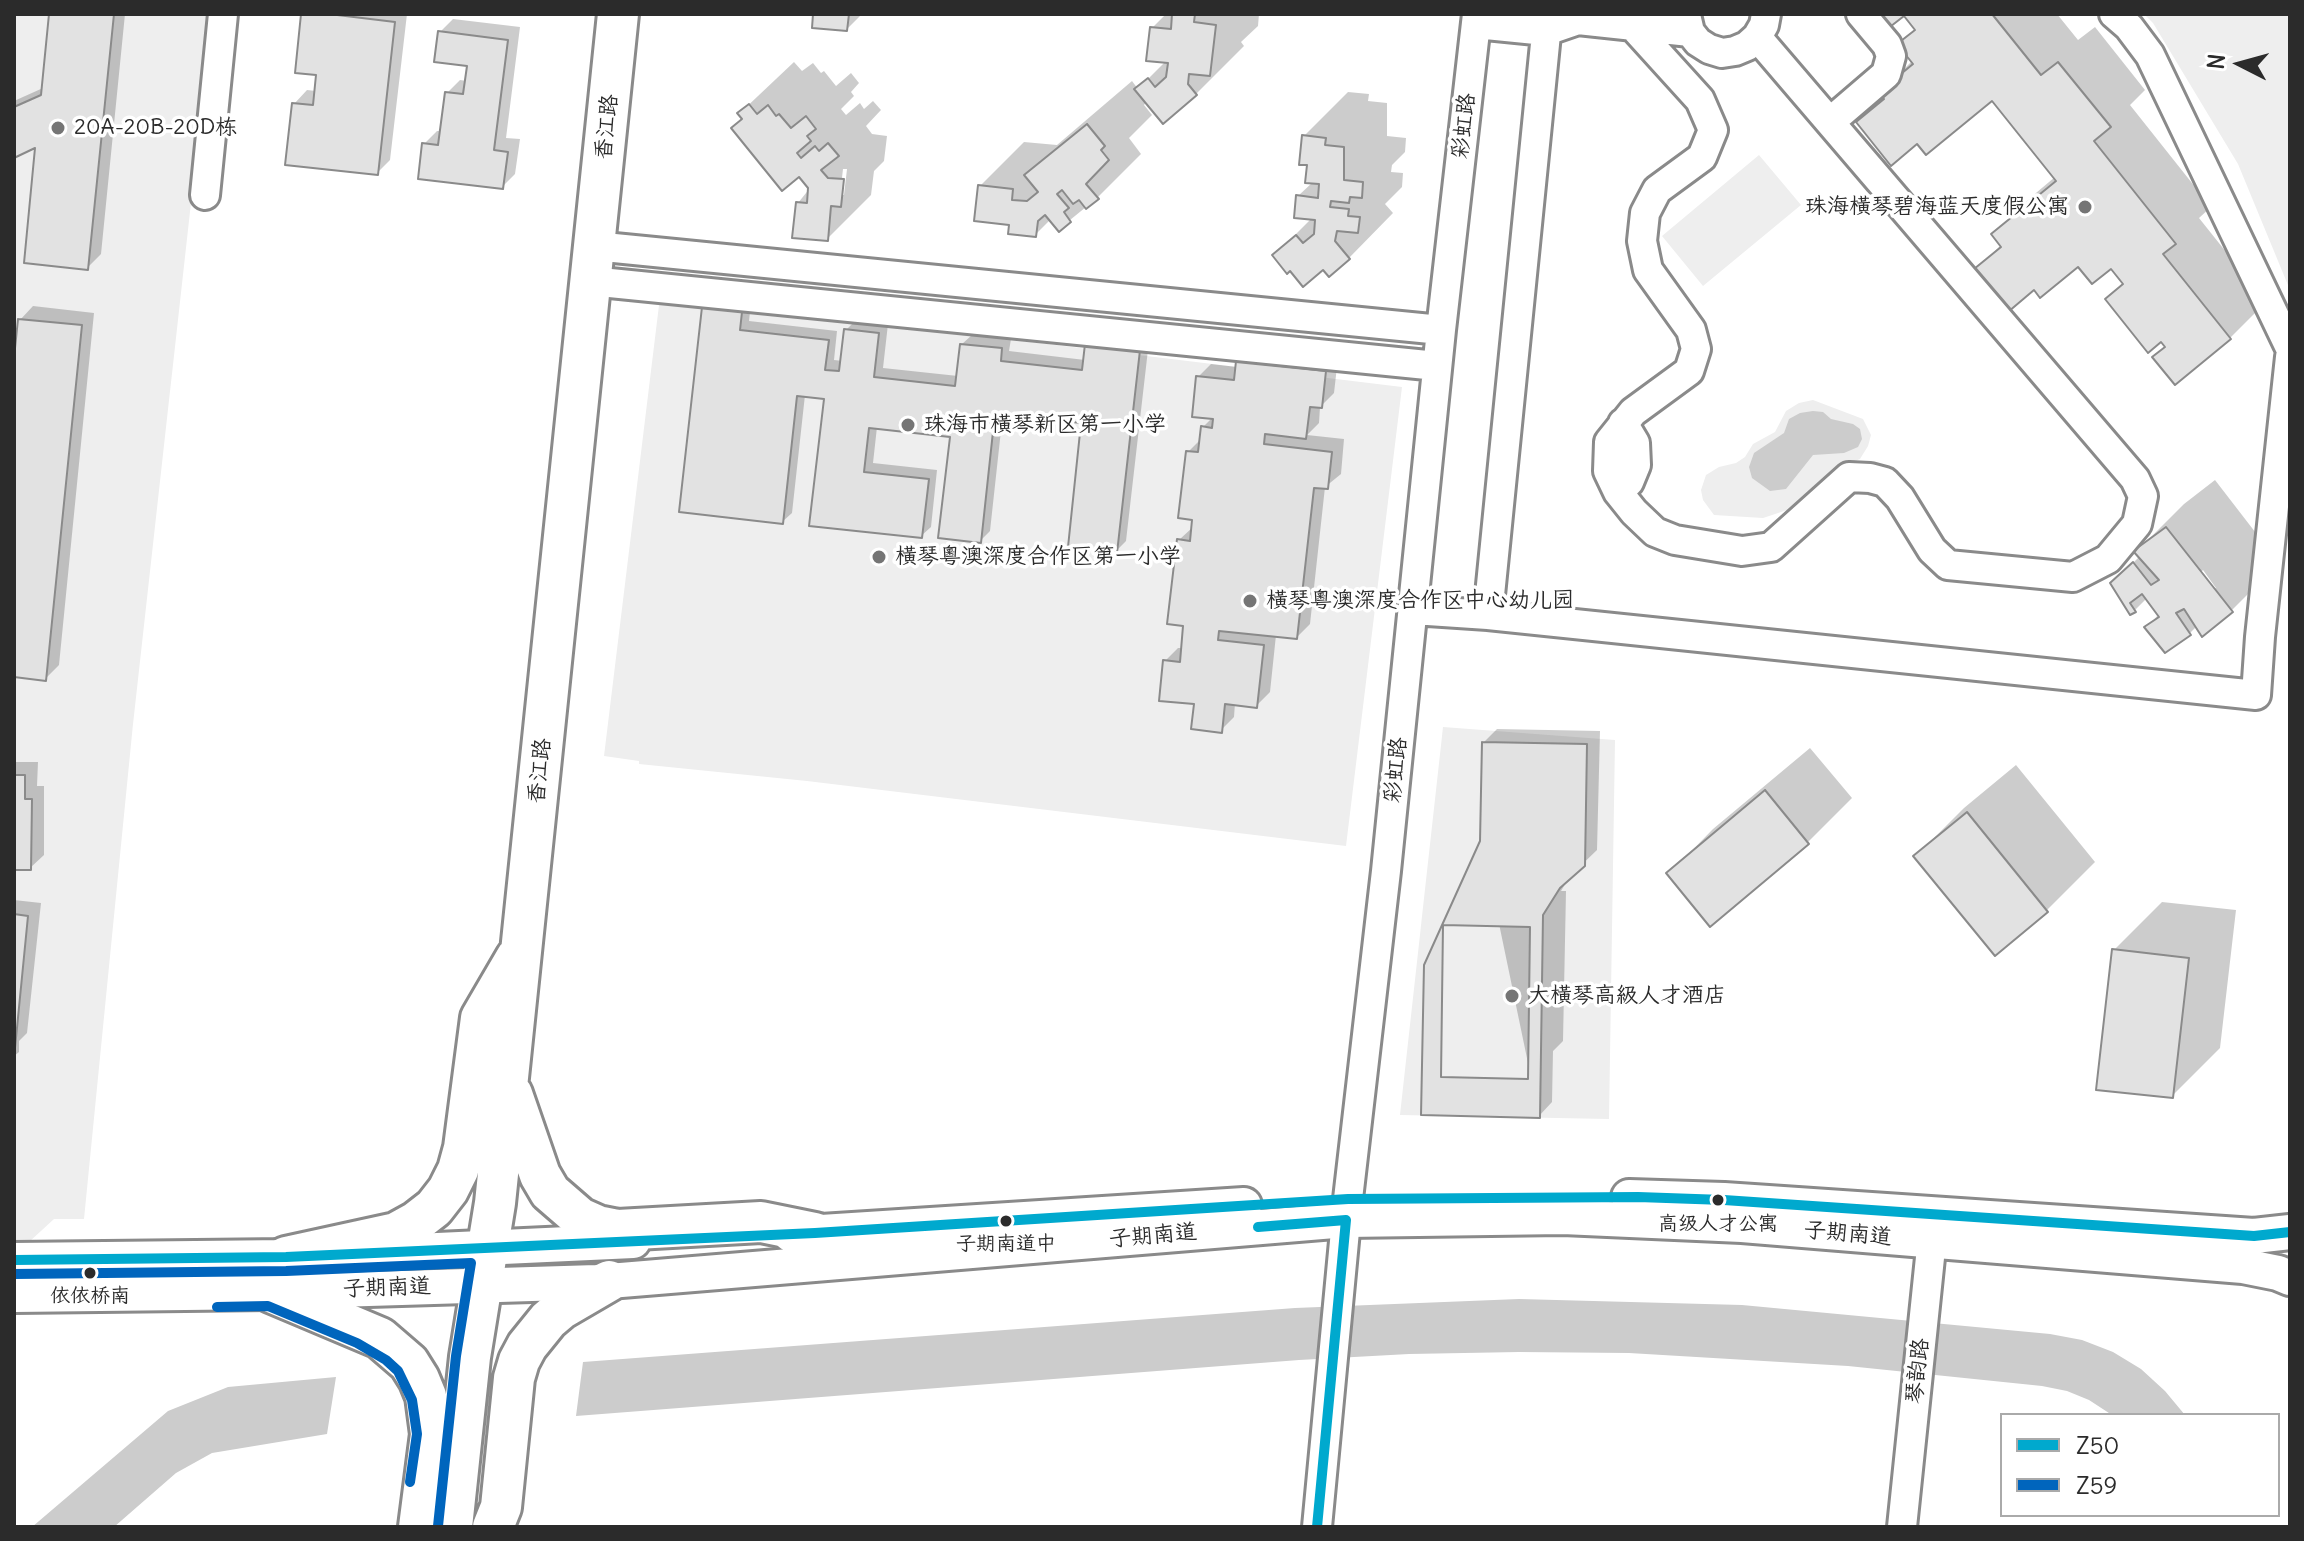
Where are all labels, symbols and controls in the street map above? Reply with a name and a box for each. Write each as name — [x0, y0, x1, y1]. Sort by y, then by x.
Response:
north arrow — [2200, 24, 2280, 104]
text: N — [2201, 52, 2231, 71]
street label: 彩虹路 — [1447, 92, 1481, 160]
street label: 香江路 — [590, 93, 624, 161]
place label: 20A-20B-20D栋 — [74, 115, 237, 141]
marker: 20A-20B-20D栋 — [49, 119, 67, 137]
place label: 珠海横琴碧海蓝天度假公寓 — [1805, 194, 2069, 220]
marker: 珠海横琴碧海蓝天度假公寓 — [2076, 198, 2094, 216]
place label: 珠海市横琴新区第一小学 — [924, 412, 1166, 438]
marker: 珠海市横琴新区第一小学 — [899, 416, 917, 434]
place label: 横琴粤澳深度合作区第一小学 — [895, 544, 1181, 570]
marker: 横琴粤澳深度合作区第一小学 — [870, 548, 888, 566]
place label: 横琴粤澳深度合作区中心幼儿园 — [1266, 588, 1574, 614]
marker: 横琴粤澳深度合作区中心幼儿园 — [1241, 592, 1259, 610]
street label: 彩虹路 — [1379, 736, 1413, 804]
street label: 香江路 — [523, 737, 557, 805]
place label: 大橫琴高級人才酒店 — [1528, 983, 1726, 1009]
marker: 大橫琴高級人才酒店 — [1503, 987, 1521, 1005]
marker: 高级人才公寓 — [1710, 1192, 1726, 1208]
place label: 高级人才公寓 — [1658, 1212, 1778, 1236]
marker: 子期南道中 — [998, 1213, 1014, 1229]
street label: 子期南道 — [1803, 1217, 1893, 1251]
street label: 子期南道 — [1108, 1219, 1198, 1253]
place label: 子期南道中 — [956, 1232, 1056, 1256]
marker: 依依桥南 — [82, 1265, 98, 1281]
street label: 子期南道 — [343, 1273, 431, 1303]
place label: 依依桥南 — [50, 1284, 130, 1308]
street label: 琴韵路 — [1901, 1337, 1935, 1405]
legend — [2000, 1413, 2280, 1517]
text: Z50 — [2076, 1430, 2119, 1460]
text: Z59 — [2076, 1470, 2117, 1500]

